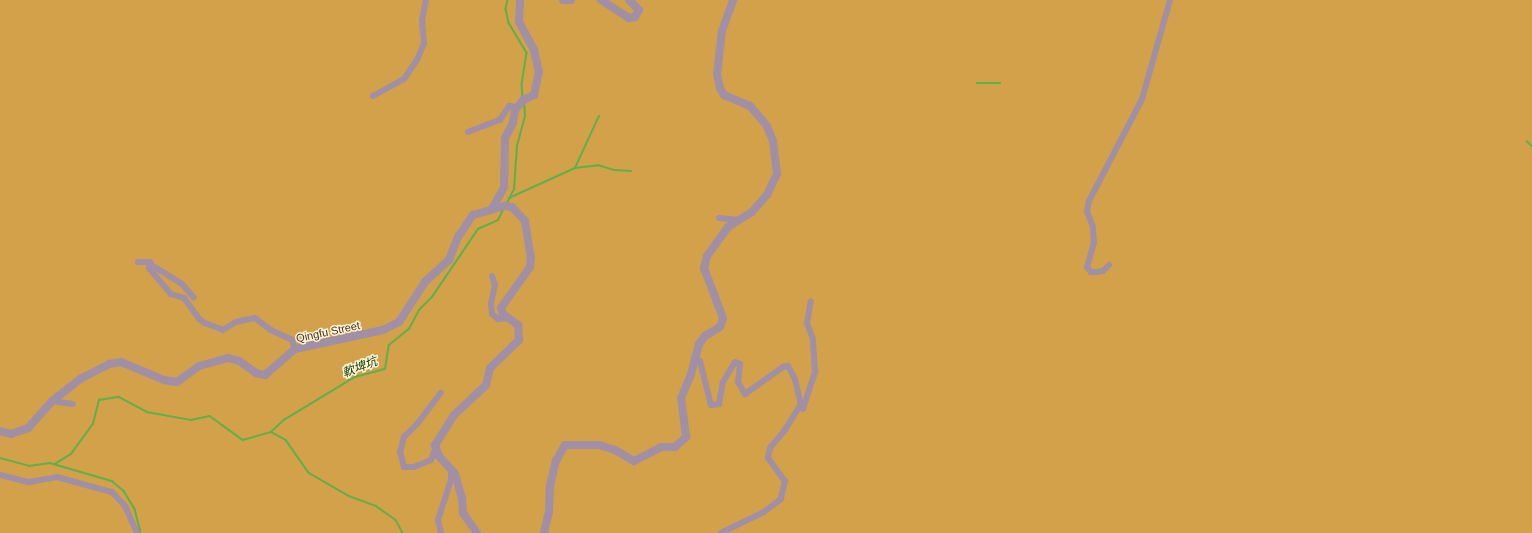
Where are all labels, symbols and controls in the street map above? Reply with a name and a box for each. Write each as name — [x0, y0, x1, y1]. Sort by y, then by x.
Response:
street label: Qingfu Street — [295, 319, 361, 345]
water label: 軟埤坑 — [341, 355, 379, 381]

